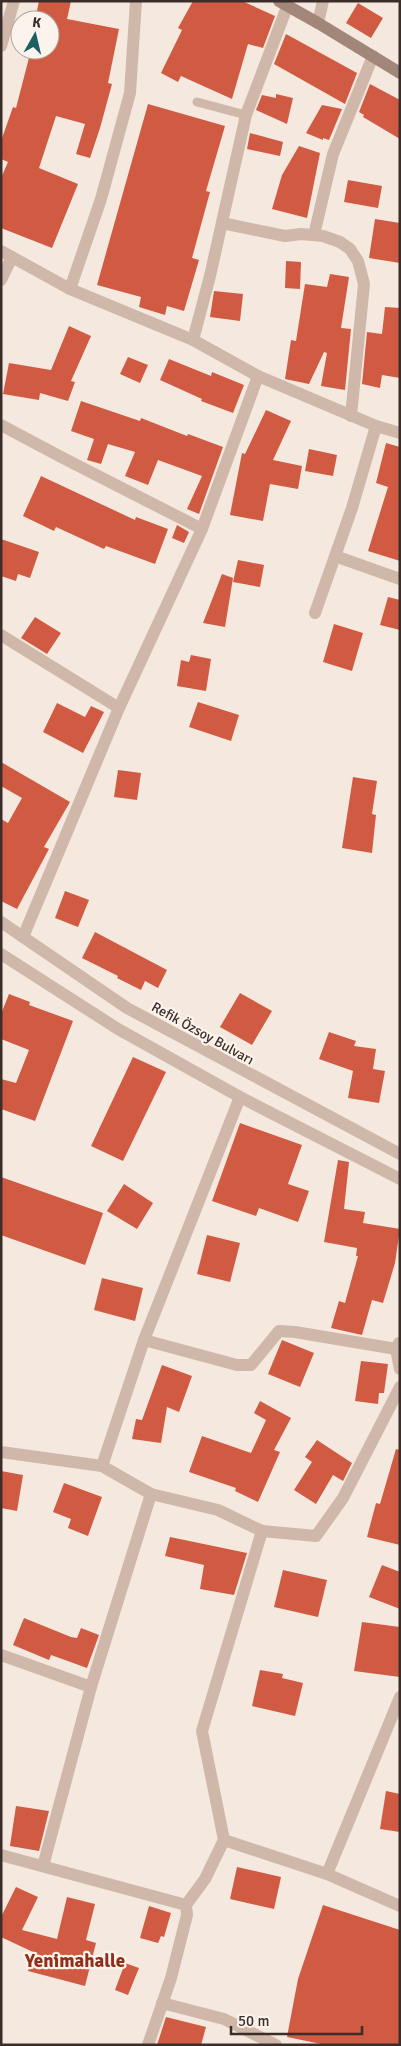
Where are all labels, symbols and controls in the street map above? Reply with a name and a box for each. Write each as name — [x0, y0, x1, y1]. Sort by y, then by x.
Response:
north arrow — [10, 10, 60, 60]
text: K — [31, 14, 43, 32]
street label: Refik Özsoy Bulvarı — [149, 998, 257, 1069]
district label: Yenimahalle — [24, 1949, 125, 1973]
scale bar — [231, 2004, 362, 2036]
text: 50 m — [238, 2012, 269, 2030]

